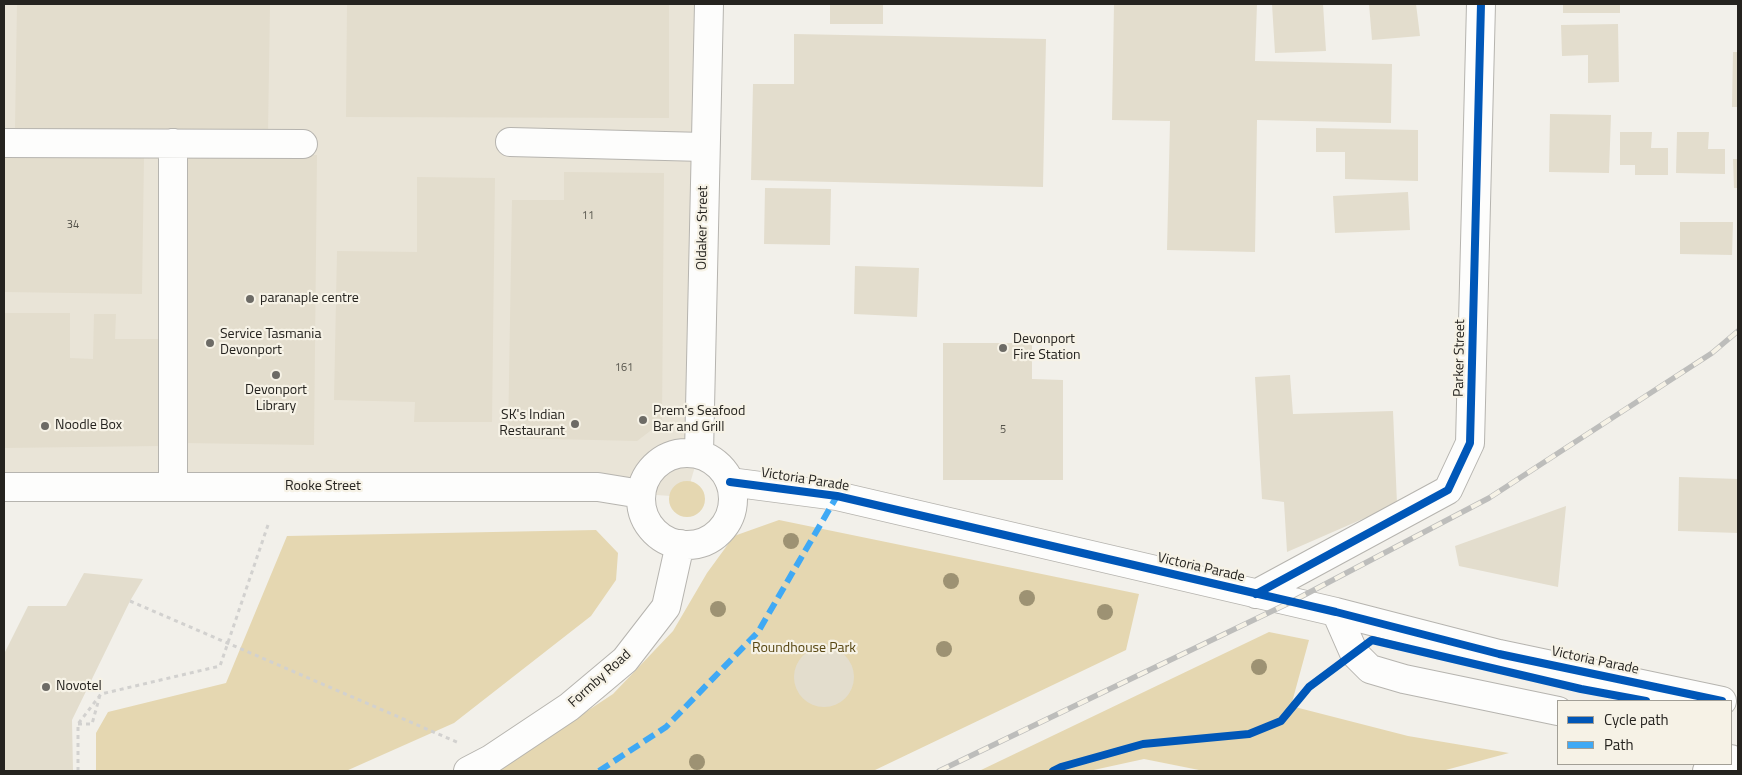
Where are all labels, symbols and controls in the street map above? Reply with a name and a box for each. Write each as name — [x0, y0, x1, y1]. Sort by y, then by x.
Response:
street label: Oldaker Street — [694, 186, 712, 270]
house number: 11 — [582, 209, 594, 223]
house number: 34 — [67, 218, 79, 232]
place label: paranaple centre — [260, 291, 359, 307]
marker: paranaple centre — [244, 293, 256, 305]
street label: Parker Street — [1451, 319, 1469, 397]
place label: Service Tasmania Devonport — [220, 327, 321, 360]
place label: Devonport Fire Station — [1013, 332, 1081, 364]
marker: Service Tasmania Devonport — [204, 337, 216, 349]
marker: Devonport Fire Station — [997, 342, 1009, 354]
house number: 161 — [615, 361, 633, 375]
marker: Devonport Library — [270, 369, 282, 381]
place label: Devonport Library — [245, 383, 307, 416]
place label: Prem's Seafood Bar and Grill — [653, 404, 745, 437]
place label: SK's Indian Restaurant — [499, 408, 565, 441]
marker: Prem's Seafood Bar and Grill — [637, 414, 649, 426]
place label: Noodle Box — [55, 418, 122, 434]
marker: SK's Indian Restaurant — [569, 418, 581, 430]
marker: Noodle Box — [39, 420, 51, 432]
house number: 5 — [1000, 423, 1006, 437]
street label: Victoria Parade — [760, 465, 850, 495]
street label: Rooke Street — [285, 479, 361, 495]
street label: Victoria Parade — [1156, 550, 1246, 586]
park label: Roundhouse Park — [752, 641, 856, 657]
street label: Victoria Parade — [1550, 644, 1640, 678]
street label: Formby Road — [565, 647, 635, 711]
place label: Novotel — [56, 679, 102, 695]
marker: Novotel — [40, 681, 52, 693]
legend — [1557, 700, 1732, 765]
text: Cycle path — [1604, 708, 1669, 731]
text: Path — [1604, 733, 1634, 756]

